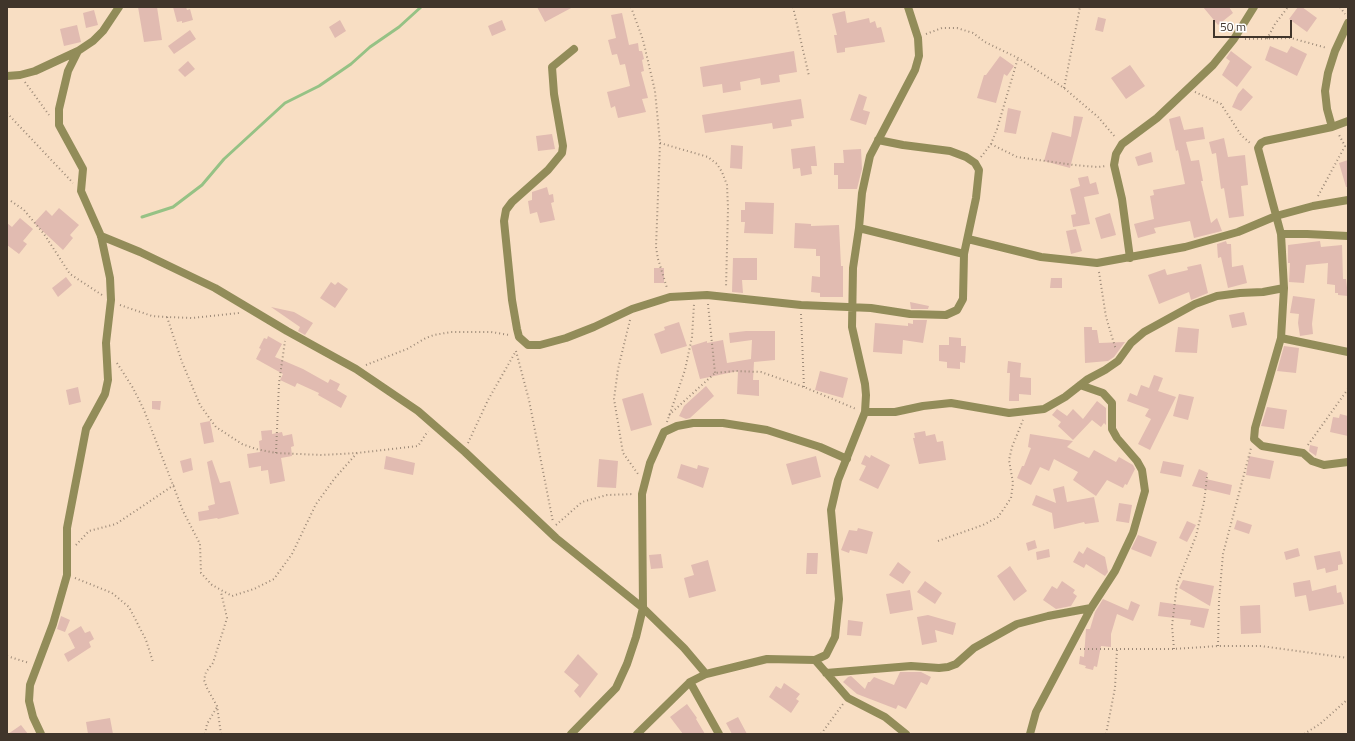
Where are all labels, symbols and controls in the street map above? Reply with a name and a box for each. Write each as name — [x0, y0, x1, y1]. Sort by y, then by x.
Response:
scale bar — [1215, 12, 1294, 38]
text: 50 m — [1220, 17, 1246, 36]

